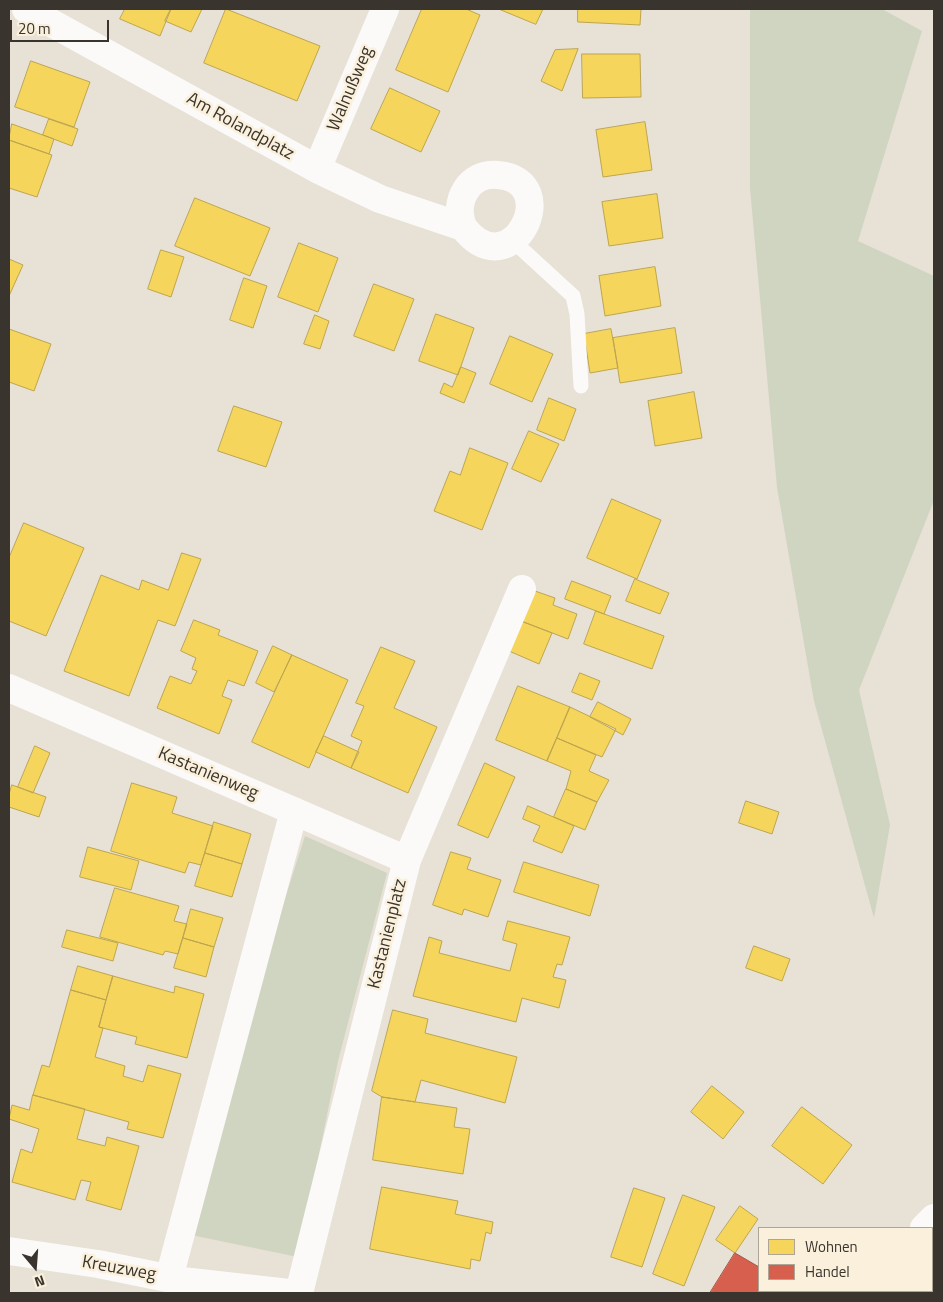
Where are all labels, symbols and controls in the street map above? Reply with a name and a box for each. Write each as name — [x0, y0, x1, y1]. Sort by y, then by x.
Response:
scale bar — [12, 10, 111, 42]
text: 20 m — [18, 17, 51, 40]
street label: Walnußweg — [323, 43, 379, 135]
street label: Am Rolandplatz — [182, 89, 298, 165]
street label: Kastanienweg — [154, 743, 262, 805]
street label: Kastanienplatz — [364, 877, 412, 991]
legend — [758, 1227, 933, 1292]
text: Wohnen — [805, 1235, 858, 1258]
north arrow — [10, 1242, 60, 1292]
street label: Kreuzweg — [80, 1252, 158, 1286]
text: Handel — [805, 1260, 850, 1283]
text: N — [32, 1270, 48, 1293]

